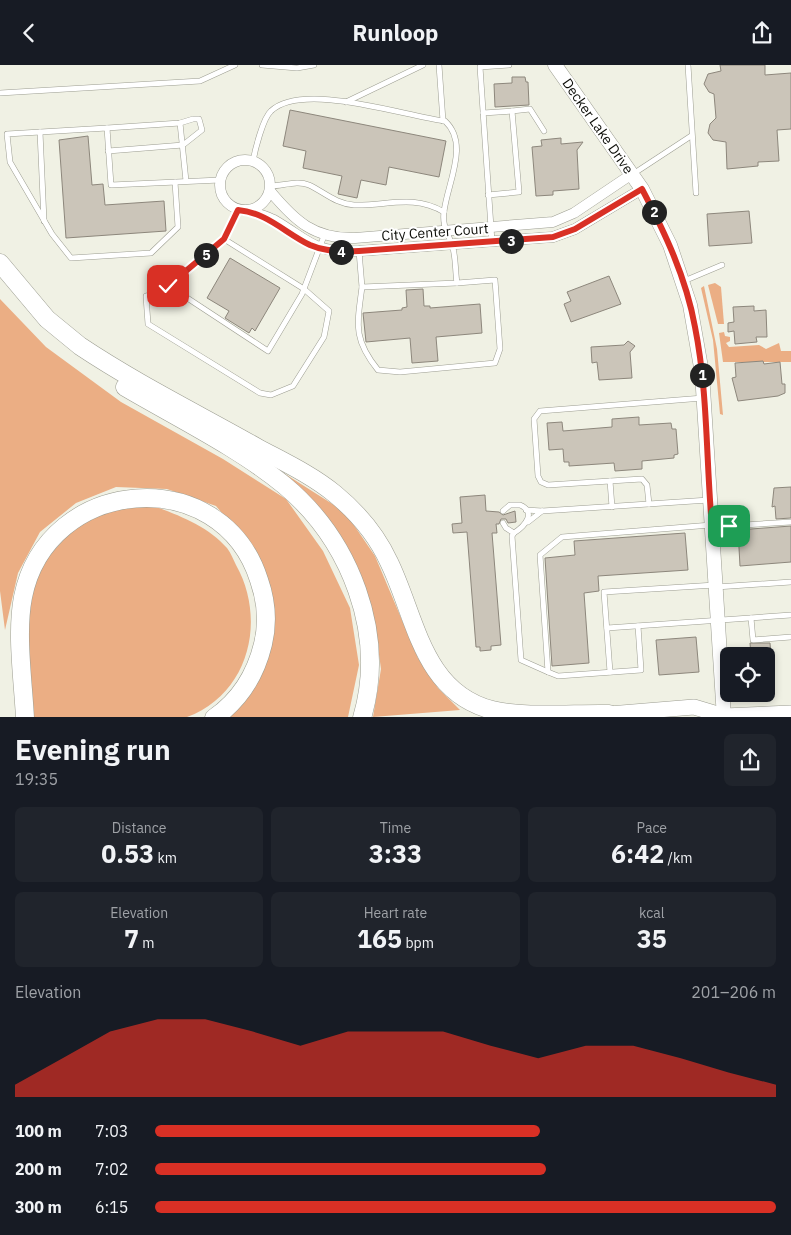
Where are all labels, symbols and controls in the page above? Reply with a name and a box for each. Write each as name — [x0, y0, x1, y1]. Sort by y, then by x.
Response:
text: Runloop — [353, 18, 438, 47]
icon: back — [15, 19, 43, 47]
icon: share — [748, 19, 776, 47]
street label: Decker Lake Drive — [558, 75, 638, 177]
pin: 2 — [642, 199, 666, 225]
text: 2 — [650, 203, 659, 221]
street label: City Center Court — [381, 219, 489, 245]
pin: 3 — [498, 229, 524, 253]
text: 3 — [507, 232, 516, 250]
pin: 4 — [328, 239, 354, 265]
pin: 5 — [194, 243, 218, 267]
text: 4 — [337, 243, 346, 261]
text: 5 — [202, 246, 211, 264]
pin — [147, 265, 189, 307]
icon: check — [154, 272, 182, 300]
pin: 1 — [690, 363, 714, 387]
text: 1 — [698, 366, 707, 384]
pin — [708, 505, 750, 547]
icon: arrive — [715, 512, 743, 540]
map controls — [720, 647, 775, 702]
button: locate — [720, 647, 775, 702]
text: Evening run — [15, 731, 171, 768]
button: share — [724, 734, 776, 786]
text: 19:35 — [15, 769, 58, 789]
text: Distance — [112, 819, 166, 837]
text: Time — [380, 819, 411, 837]
text: Pace — [637, 819, 667, 837]
text: 0.53 — [101, 837, 154, 870]
text: 3:33 — [369, 837, 422, 870]
text: 6:42 — [611, 837, 664, 870]
text: km — [154, 849, 177, 867]
text: /km — [664, 849, 693, 867]
text: Elevation — [110, 904, 168, 922]
text: Heart rate — [364, 904, 427, 922]
text: kcal — [639, 904, 665, 922]
text: 7 — [124, 922, 139, 955]
text: 165 — [357, 922, 402, 955]
text: 35 — [637, 922, 667, 955]
text: m — [139, 934, 154, 952]
text: bpm — [402, 934, 434, 952]
text: Elevation — [15, 982, 81, 1002]
text: 201–206 m — [691, 982, 776, 1002]
text: 100 m — [15, 1121, 62, 1141]
text: 7:03 — [95, 1121, 128, 1141]
text: 200 m — [15, 1159, 62, 1179]
text: 7:02 — [95, 1159, 128, 1179]
text: 300 m — [15, 1197, 62, 1217]
text: 6:15 — [95, 1197, 128, 1217]

